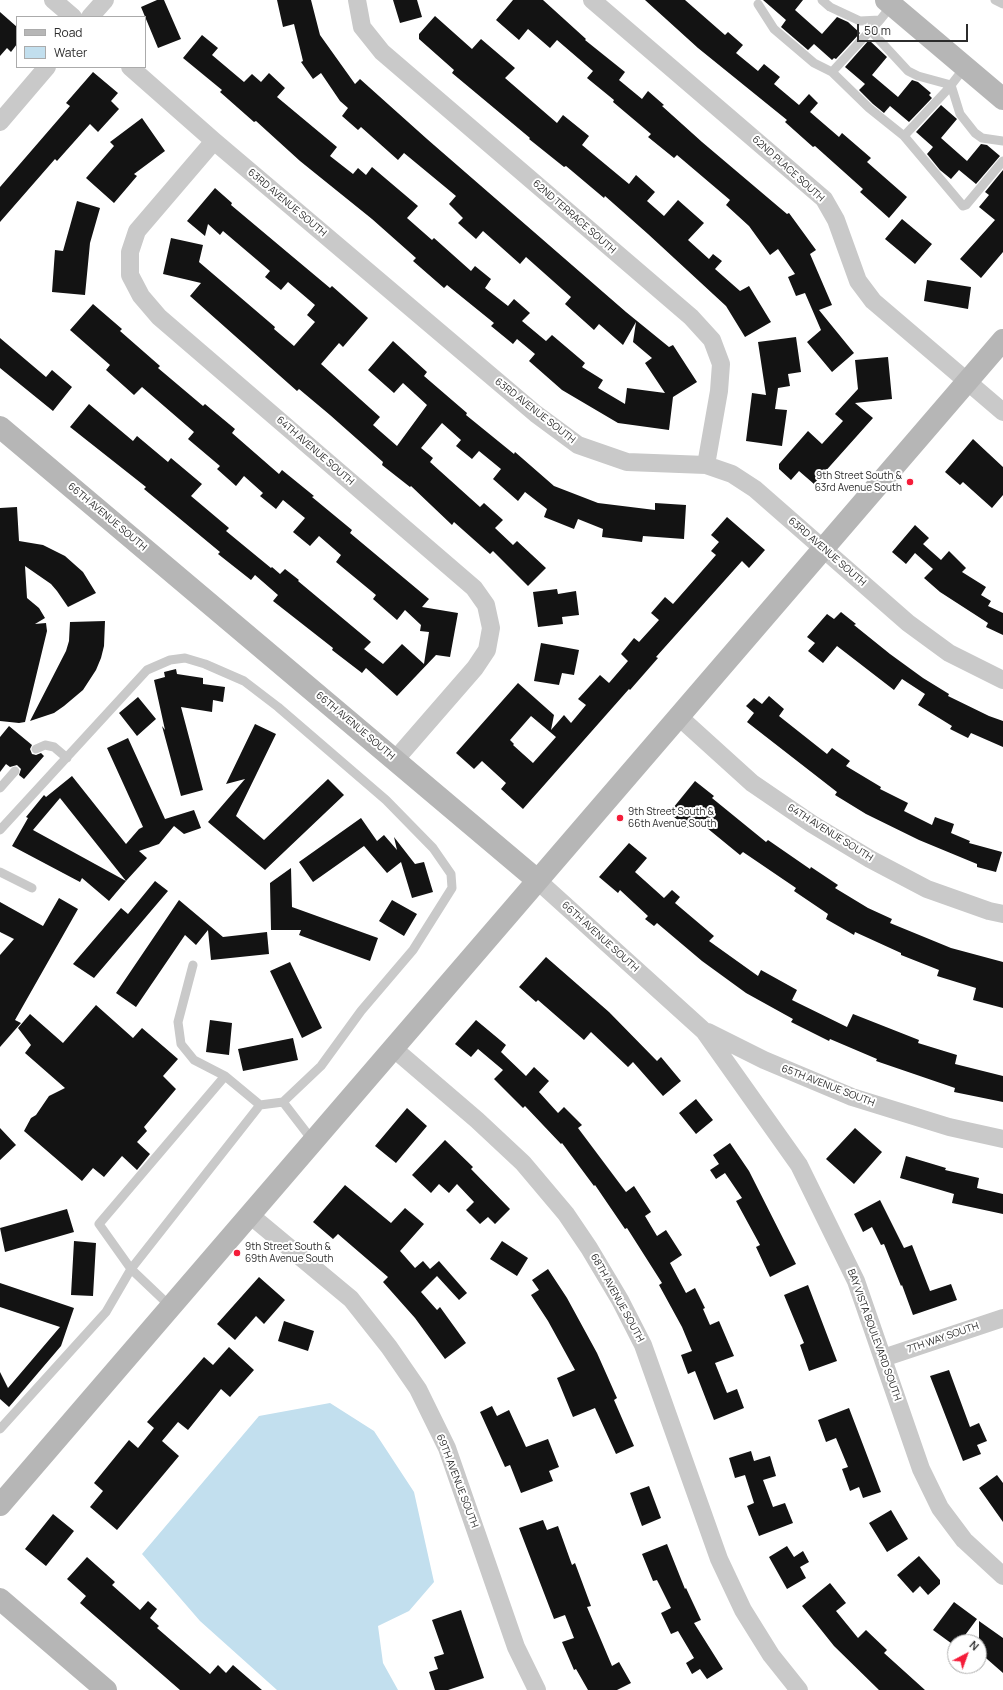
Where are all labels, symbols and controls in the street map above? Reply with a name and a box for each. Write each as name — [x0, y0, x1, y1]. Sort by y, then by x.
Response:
legend — [16, 16, 146, 68]
scale bar — [859, 16, 970, 42]
text: 50 m — [864, 22, 891, 39]
text: Road — [54, 24, 82, 41]
text: Water — [54, 44, 87, 61]
street label: 62ND PLACE SOUTH — [749, 133, 827, 205]
street label: 63RD AVENUE SOUTH — [245, 167, 329, 239]
street label: 62ND TERRACE SOUTH — [530, 178, 618, 256]
street label: 63RD AVENUE SOUTH — [492, 376, 578, 446]
street label: 64TH AVENUE SOUTH — [274, 414, 356, 488]
place label: 9th Street South & 63rd Avenue South — [815, 470, 902, 494]
marker: 9th Street South & 63rd Avenue South — [905, 477, 915, 487]
street label: 66TH AVENUE SOUTH — [65, 480, 149, 554]
street label: 63RD AVENUE SOUTH — [786, 515, 868, 589]
street label: 66TH AVENUE SOUTH — [313, 689, 397, 763]
street label: 64TH AVENUE SOUTH — [785, 802, 875, 864]
place label: 9th Street South & 66th Avenue South — [628, 806, 717, 830]
marker: 9th Street South & 66th Avenue South — [615, 813, 625, 823]
street label: 66TH AVENUE SOUTH — [559, 899, 641, 975]
street label: 65TH AVENUE SOUTH — [780, 1063, 876, 1109]
place label: 9th Street South & 69th Avenue South — [245, 1241, 333, 1264]
marker: 9th Street South & 69th Avenue South — [232, 1248, 242, 1258]
street label: 68TH AVENUE SOUTH — [588, 1252, 646, 1344]
street label: BAY VISTA BOULEVARD SOUTH — [845, 1268, 903, 1402]
street label: 7TH WAY SOUTH — [906, 1320, 980, 1356]
street label: 69TH AVENUE SOUTH — [434, 1433, 480, 1529]
north arrow — [947, 1634, 987, 1674]
text: N — [967, 1637, 982, 1654]

